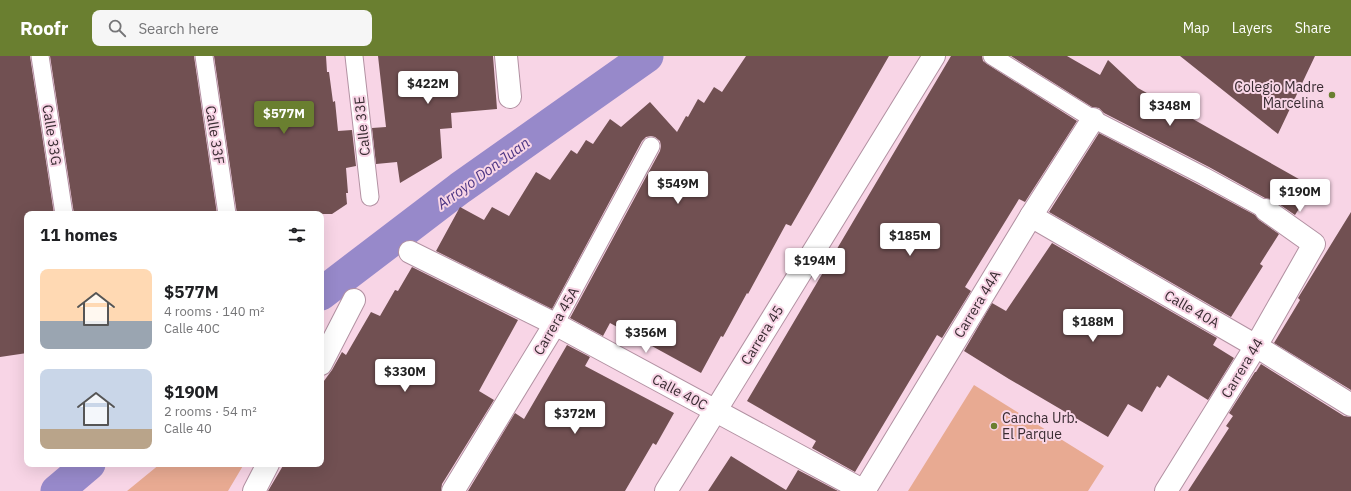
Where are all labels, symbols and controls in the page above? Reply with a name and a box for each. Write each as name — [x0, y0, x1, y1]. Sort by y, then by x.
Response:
search box — [92, 10, 372, 46]
text: Roofr — [20, 16, 68, 40]
icon: search — [106, 17, 128, 39]
text: Search here — [138, 19, 219, 38]
text: Map — [1183, 19, 1210, 37]
text: Layers — [1232, 19, 1273, 37]
text: Share — [1295, 19, 1331, 37]
pin: $422M — [400, 71, 456, 105]
text: $422M — [407, 75, 449, 92]
place label: Colegio Madre Marcelina — [1234, 78, 1325, 112]
marker: Colegio Madre Marcelina — [1327, 90, 1337, 100]
pin: $348M — [1142, 93, 1198, 127]
street label: Calle 33E — [350, 95, 374, 157]
text: $348M — [1149, 97, 1191, 114]
pin: $577M — [256, 101, 312, 135]
street label: Calle 33G — [38, 103, 66, 167]
street label: Calle 33F — [201, 104, 229, 166]
text: $577M — [263, 105, 305, 122]
water label: Arroyo Don Juan — [432, 133, 533, 214]
pin: $549M — [650, 171, 706, 205]
text: $549M — [657, 175, 699, 192]
pin: $190M — [1272, 179, 1328, 213]
text: $190M — [1279, 183, 1321, 200]
pin: $185M — [882, 223, 938, 257]
text: 11 homes — [40, 224, 117, 246]
icon: filters — [286, 224, 308, 246]
text: $185M — [889, 227, 931, 244]
pin: $194M — [787, 248, 843, 282]
text: $194M — [794, 252, 836, 269]
street label: Carrera 44A — [950, 267, 1004, 341]
text: $577M — [164, 281, 219, 303]
street label: Carrera 45A — [529, 284, 583, 358]
icon: home — [72, 285, 120, 333]
street label: Calle 40A — [1161, 286, 1223, 332]
street label: Carrera 45 — [737, 302, 787, 368]
text: 4 rooms · 140 m² — [164, 303, 265, 320]
pin: $188M — [1065, 309, 1121, 343]
text: $188M — [1072, 313, 1114, 330]
text: Calle 40C — [164, 320, 220, 337]
pin: $356M — [618, 320, 674, 354]
text: $356M — [625, 324, 667, 341]
street label: Carrera 44 — [1217, 335, 1267, 401]
pin: $330M — [377, 359, 433, 393]
text: $330M — [384, 363, 426, 380]
street label: Calle 40C — [649, 370, 711, 414]
text: $190M — [164, 381, 219, 403]
icon: home — [72, 385, 120, 433]
pin: $372M — [547, 401, 603, 435]
text: 2 rooms · 54 m² — [164, 403, 257, 420]
text: $372M — [554, 405, 596, 422]
place label: Cancha Urb. El Parque — [1002, 409, 1078, 443]
text: Calle 40 — [164, 420, 212, 437]
marker: Cancha Urb. El Parque — [989, 421, 999, 431]

